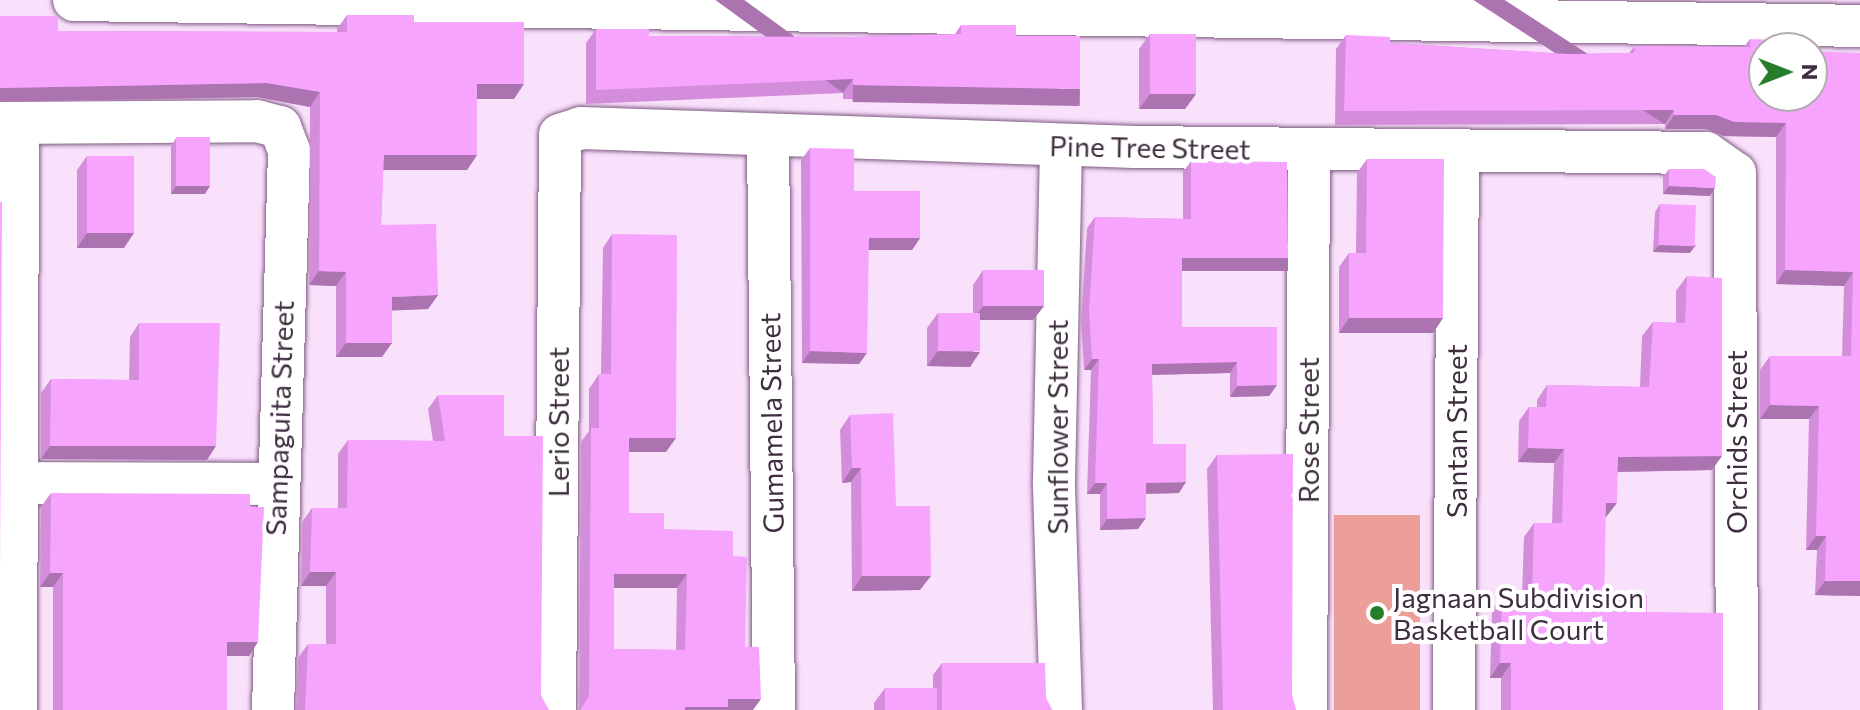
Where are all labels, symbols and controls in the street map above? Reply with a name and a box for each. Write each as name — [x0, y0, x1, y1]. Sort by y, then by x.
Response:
north arrow — [1748, 32, 1828, 112]
text: N — [1797, 64, 1824, 80]
street label: Pine Tree Street — [1049, 128, 1251, 166]
street label: Sampaguita Street — [258, 300, 300, 536]
street label: Gumamela Street — [752, 312, 790, 534]
street label: Sunflower Street — [1040, 320, 1074, 534]
street label: Santan Street — [1439, 344, 1473, 518]
street label: Lerio Street — [541, 347, 575, 497]
street label: Orchids Street — [1719, 350, 1753, 534]
street label: Rose Street — [1291, 357, 1325, 503]
place label: Jagnaan Subdivision Basketball Court — [1393, 580, 1644, 646]
marker: Jagnaan Subdivision Basketball Court — [1368, 604, 1386, 622]

